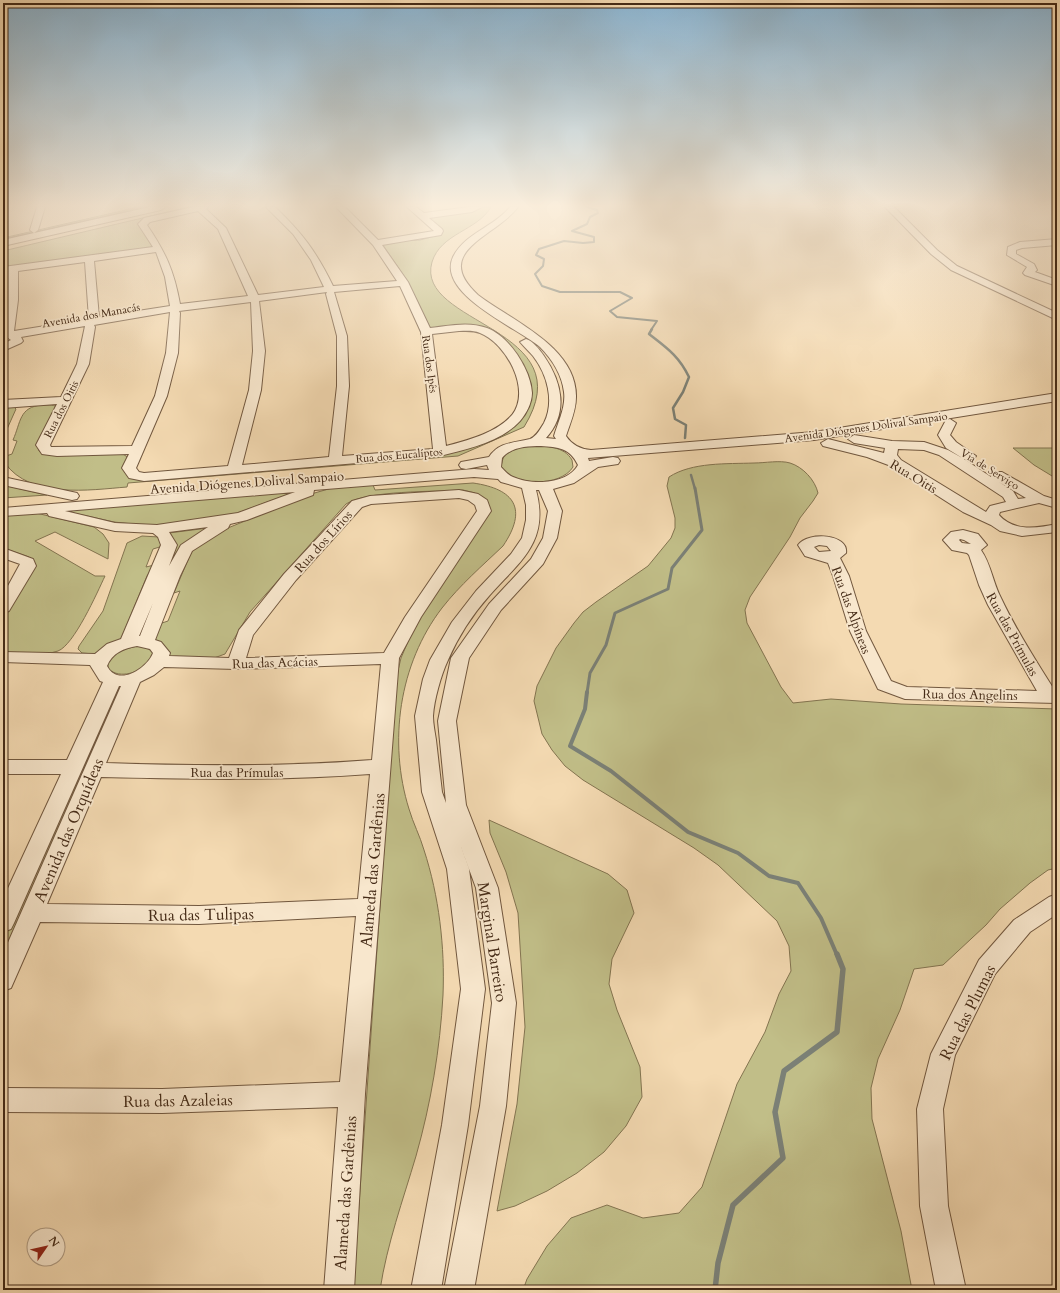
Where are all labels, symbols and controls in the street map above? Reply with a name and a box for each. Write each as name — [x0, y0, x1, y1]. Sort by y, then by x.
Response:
street label: Avenida dos Manacás — [41, 299, 142, 331]
street label: Rua dos Ipês — [418, 334, 441, 394]
street label: Rua dos Oitis — [41, 378, 82, 441]
street label: Avenida Diógenes Dolival Sampaio — [784, 409, 949, 446]
street label: Rua dos Eucalíptos — [355, 444, 443, 467]
street label: Via de Serviço — [957, 445, 1022, 494]
street label: Rua Oitis — [886, 456, 941, 498]
street label: Avenida Diógenes Dolival Sampaio — [150, 467, 345, 499]
street label: Rua dos Lírios — [291, 507, 357, 577]
street label: Rua das Alpíneas — [827, 564, 875, 657]
street label: Rua das Prímulas — [982, 589, 1043, 680]
street label: Rua das Acácias — [232, 653, 318, 673]
street label: Rua dos Angelins — [922, 685, 1018, 705]
street label: Avenida das Orquídeas — [29, 755, 109, 906]
street label: Rua das Prímulas — [190, 764, 284, 782]
street label: Alameda das Gardênias — [355, 792, 391, 948]
street label: Marginal Barreiro — [472, 880, 512, 1004]
street label: Rua das Tulipas — [148, 903, 254, 927]
street label: Rua das Plumas — [934, 961, 1001, 1064]
street label: Rua das Azaleias — [123, 1089, 233, 1113]
street label: Alameda das Gardênias — [330, 1115, 362, 1271]
north arrow — [26, 1227, 66, 1267]
text: N — [45, 1234, 63, 1250]

